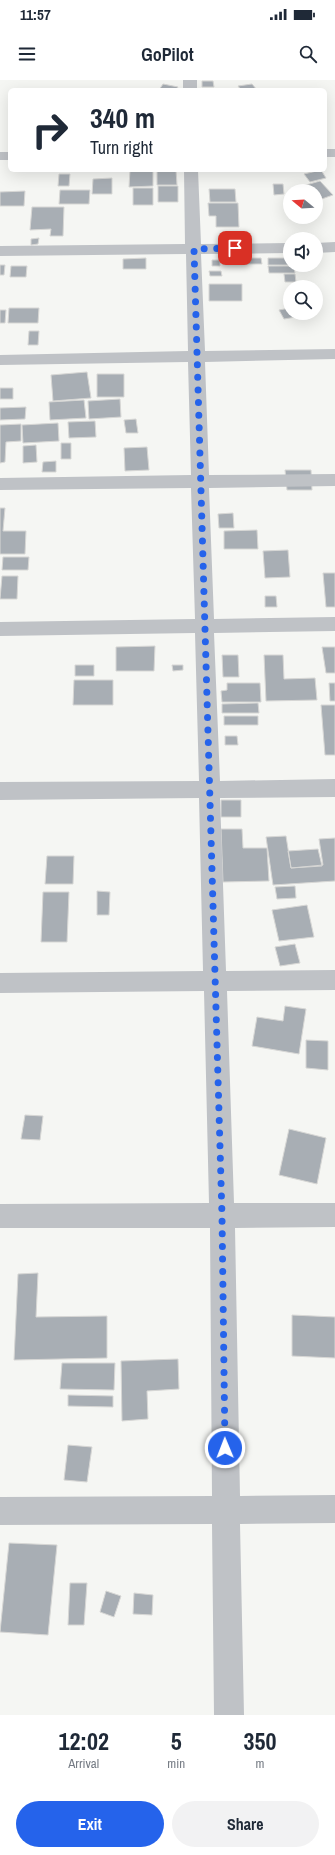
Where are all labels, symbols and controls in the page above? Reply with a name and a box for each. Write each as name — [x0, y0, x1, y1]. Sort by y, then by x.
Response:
text: 11:57 — [20, 4, 51, 25]
text: GoPilot — [141, 42, 194, 67]
icon: menu — [16, 43, 38, 65]
icon: search — [297, 43, 319, 65]
text: 340 m — [90, 99, 155, 137]
icon: right — [24, 104, 76, 156]
text: Turn right — [90, 135, 153, 160]
north arrow — [283, 184, 323, 224]
map controls — [283, 184, 323, 320]
pin — [218, 231, 252, 265]
button: sound — [283, 232, 323, 272]
icon: arrive — [224, 237, 246, 259]
button: search — [283, 280, 323, 320]
position arrow — [204, 1427, 246, 1469]
text: 12:02 — [59, 1725, 109, 1757]
text: 5 — [171, 1725, 182, 1757]
text: 350 — [244, 1725, 276, 1757]
text: Arrival — [68, 1755, 99, 1772]
text: min — [167, 1755, 185, 1772]
text: m — [256, 1755, 264, 1772]
button: Exit — [16, 1801, 164, 1847]
button: Share — [172, 1801, 319, 1847]

